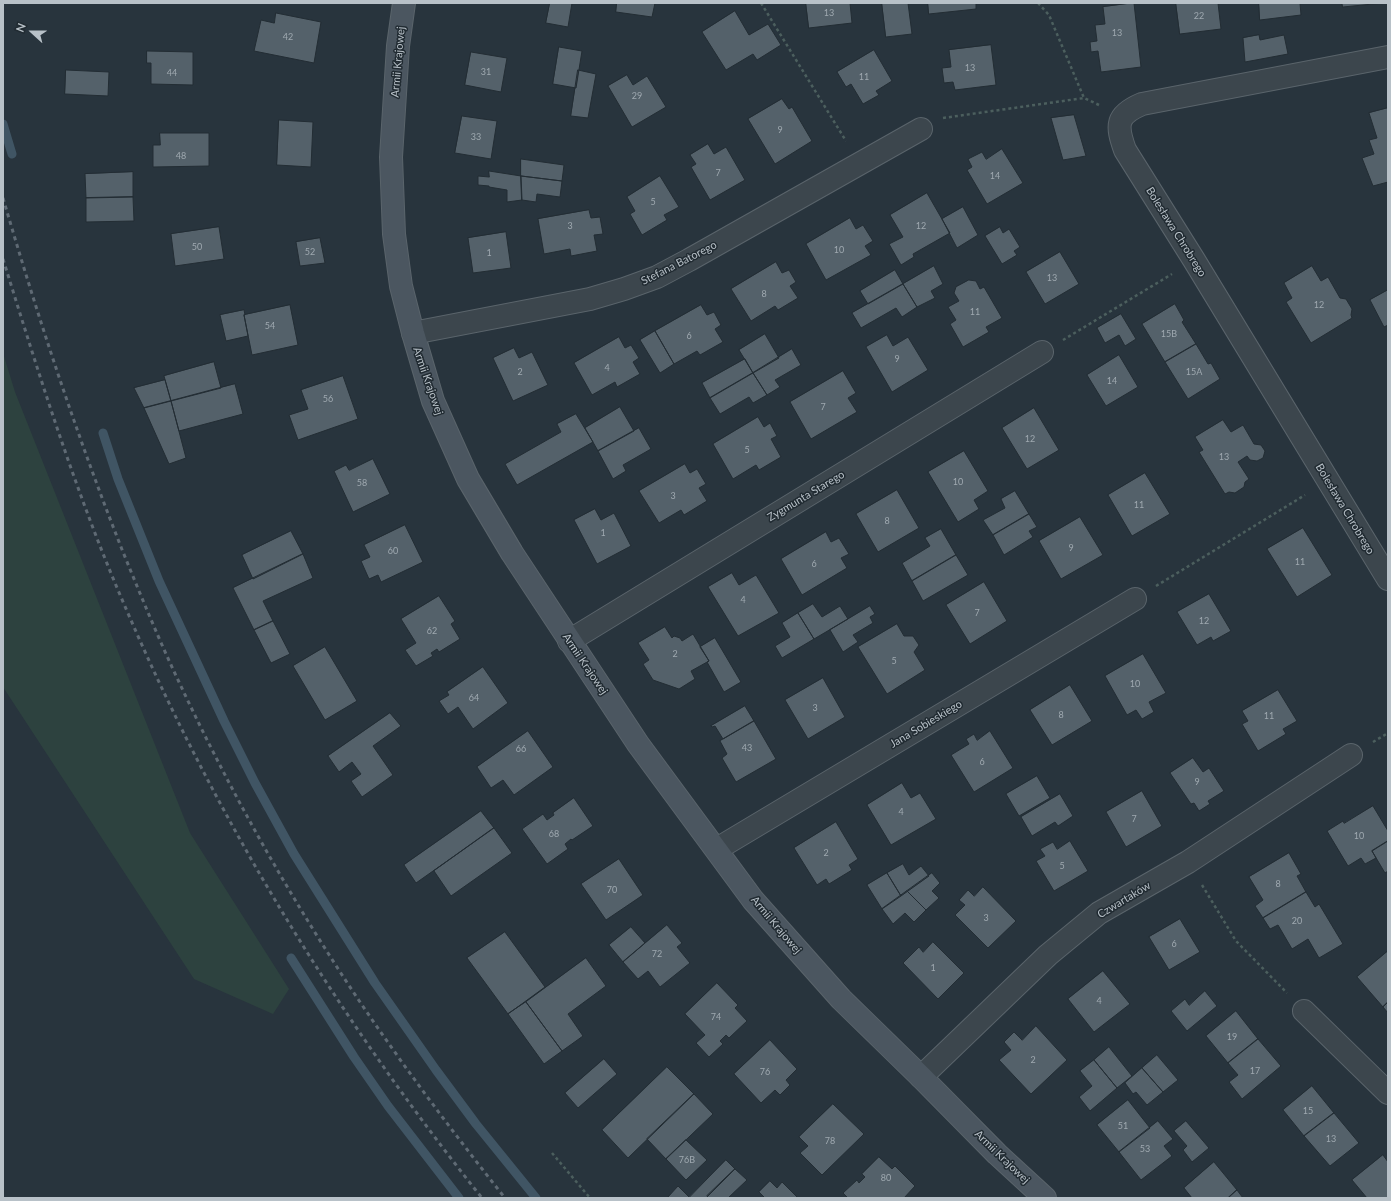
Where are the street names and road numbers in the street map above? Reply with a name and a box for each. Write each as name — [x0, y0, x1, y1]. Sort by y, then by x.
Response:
street label: Armii Krajowej — [388, 26, 408, 98]
street label: Bolesława Chrobrego — [1143, 185, 1209, 279]
street label: Stefana Batorego — [639, 238, 719, 288]
street label: Armii Krajowej — [410, 345, 446, 417]
street label: Bolesława Chrobrego — [1313, 461, 1377, 557]
street label: Zygmunta Starego — [765, 468, 847, 524]
street label: Armii Krajowej — [560, 631, 610, 697]
street label: Jana Sobieskiego — [888, 697, 964, 751]
street label: Czwartaków — [1095, 879, 1153, 921]
street label: Armii Krajowej — [748, 894, 804, 956]
street label: Armii Krajowej — [972, 1128, 1032, 1186]

